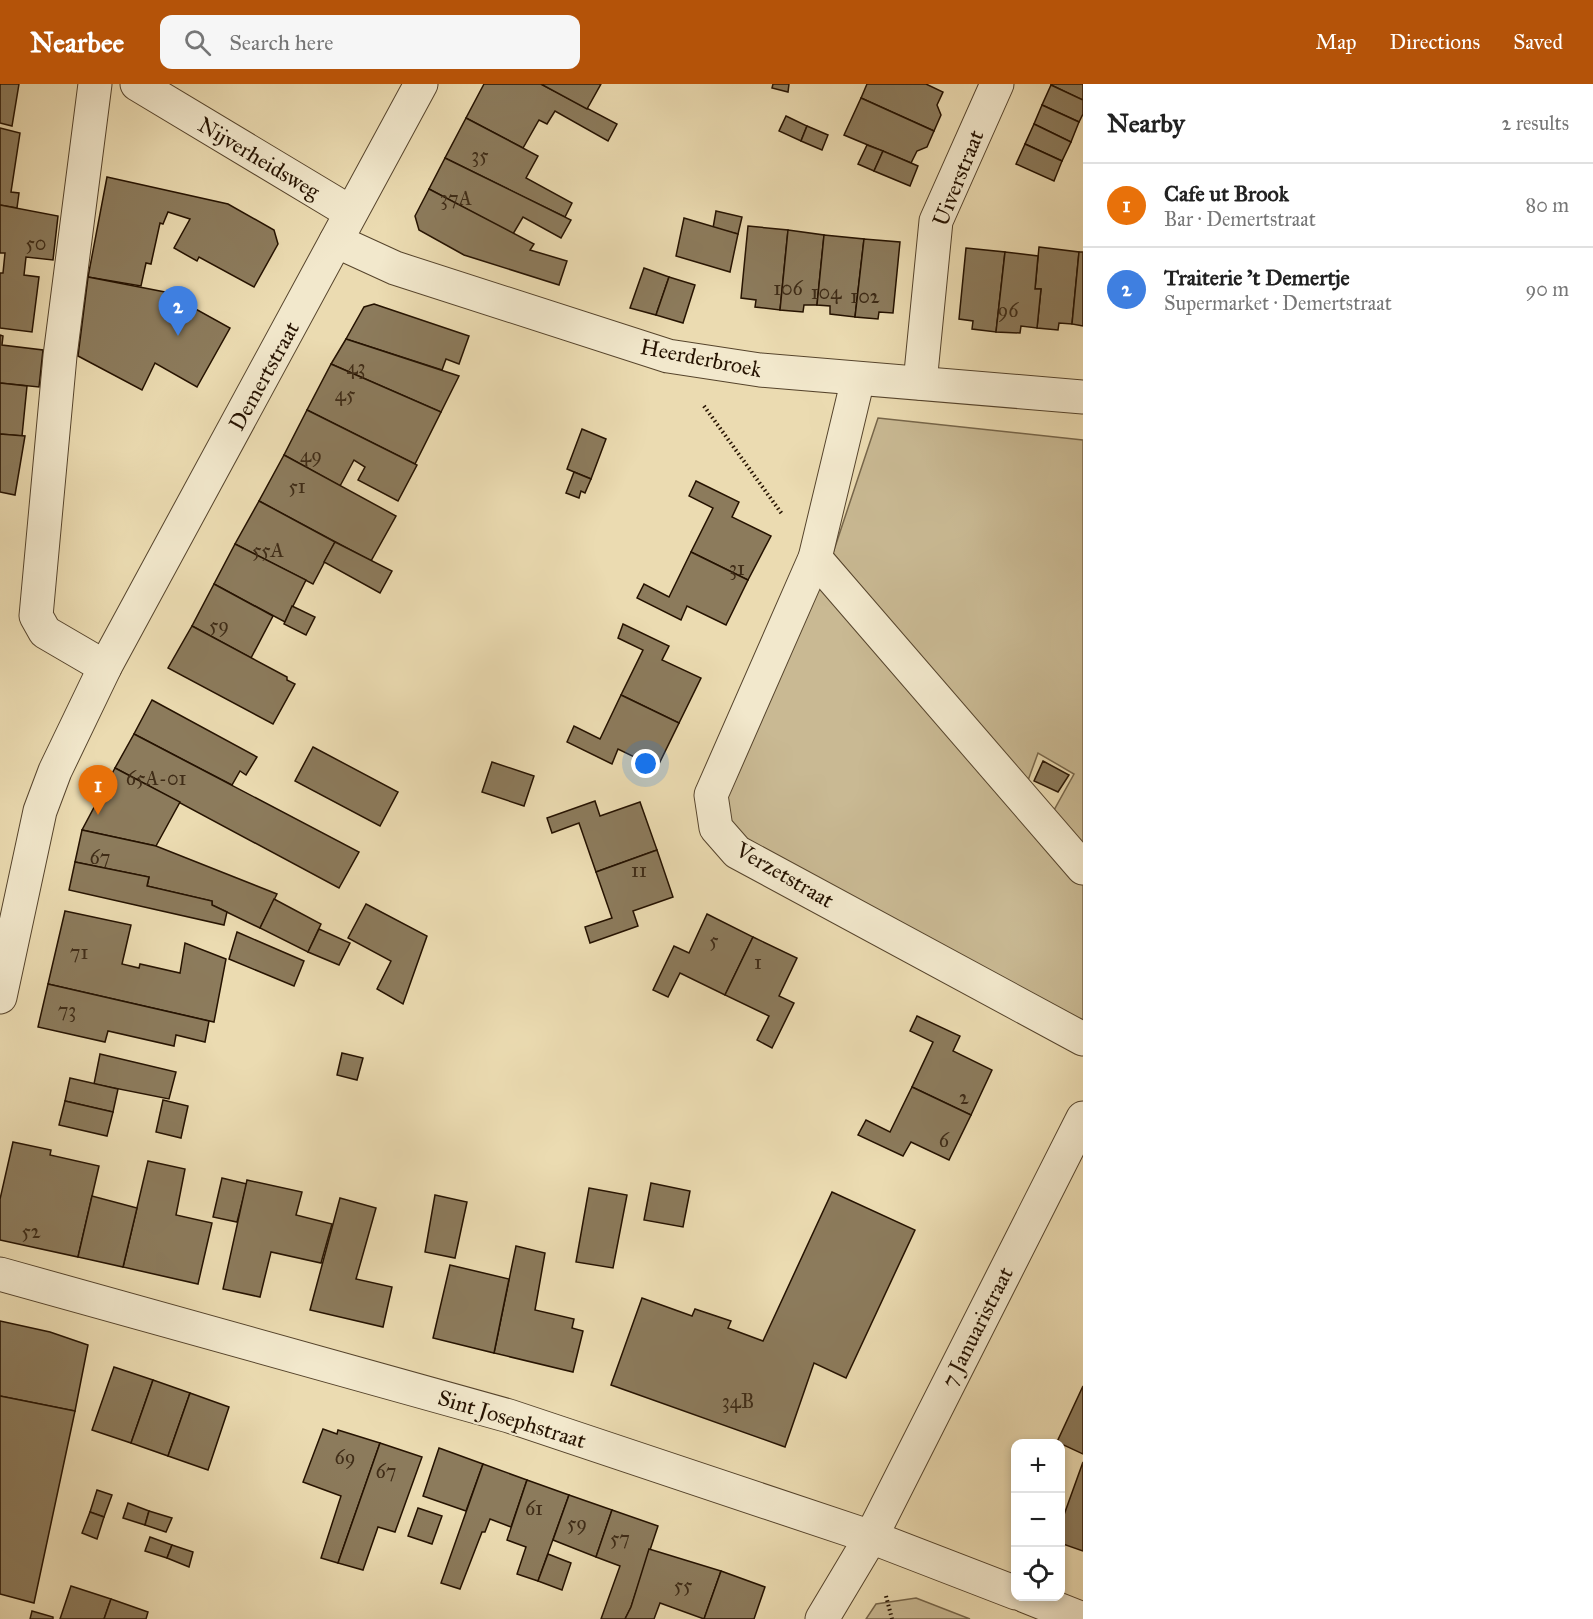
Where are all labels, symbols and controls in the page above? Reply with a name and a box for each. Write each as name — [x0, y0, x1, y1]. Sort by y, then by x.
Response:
search box — [160, 15, 580, 69]
text: Nearbee — [30, 25, 124, 60]
icon: search — [181, 26, 214, 59]
text: Search here — [229, 29, 333, 56]
text: Map — [1316, 29, 1357, 55]
text: Directions — [1390, 29, 1480, 55]
text: Saved — [1513, 29, 1563, 55]
text: Nearby — [1107, 107, 1185, 139]
street label: Nijverheidsweg — [193, 111, 326, 205]
text: 2 results — [1501, 111, 1569, 135]
street label: Uiverstraat — [927, 126, 990, 230]
house number: 35 — [471, 143, 489, 167]
text: Cafe ut Brook — [1164, 180, 1289, 207]
house number: 37A — [440, 186, 473, 210]
text: 1 — [1123, 193, 1130, 217]
text: 80 m — [1526, 193, 1569, 217]
text: Bar · Demertstraat — [1164, 207, 1316, 231]
house number: 50 — [26, 231, 46, 255]
text: Traiterie 't Demertje — [1164, 264, 1350, 291]
house number: 106 — [773, 276, 804, 300]
text: 2 — [1122, 277, 1131, 301]
text: 90 m — [1526, 277, 1569, 301]
house number: 104 — [811, 280, 842, 304]
house number: 102 — [850, 284, 880, 308]
pin: 2 — [158, 286, 198, 336]
text: Supermarket · Demertstraat — [1164, 291, 1392, 315]
house number: 96 — [998, 298, 1019, 322]
street label: Demertstraat — [223, 317, 305, 435]
street label: Heerderbroek — [638, 333, 765, 383]
house number: 43 — [346, 355, 366, 379]
house number: 45 — [335, 382, 355, 406]
house number: 49 — [300, 443, 322, 467]
house number: 51 — [288, 474, 306, 498]
house number: 55A — [252, 538, 285, 562]
house number: 31 — [729, 556, 745, 580]
house number: 59 — [209, 613, 229, 637]
your location — [631, 749, 660, 778]
pin: 1 — [78, 766, 118, 815]
house number: 65A-01 — [126, 766, 186, 790]
street label: Verzetstraat — [730, 836, 839, 914]
house number: 67 — [90, 845, 110, 869]
house number: 11 — [631, 858, 647, 882]
house number: 5 — [709, 928, 719, 952]
house number: 71 — [70, 940, 88, 964]
house number: 1 — [754, 950, 762, 974]
house number: 73 — [58, 998, 76, 1022]
house number: 2 — [959, 1085, 969, 1109]
house number: 6 — [939, 1128, 950, 1152]
house number: 52 — [21, 1219, 41, 1243]
street label: 7 Januaristraat — [935, 1262, 1019, 1392]
street label: Sint Josephstraat — [435, 1384, 590, 1454]
house number: 34B — [722, 1389, 754, 1413]
map controls — [1011, 1439, 1065, 1601]
button: + — [1011, 1439, 1065, 1493]
house number: 69 — [335, 1445, 356, 1469]
house number: 67 — [376, 1459, 396, 1483]
button: − — [1011, 1493, 1065, 1547]
house number: 61 — [525, 1496, 543, 1520]
house number: 59 — [567, 1511, 587, 1535]
house number: 57 — [610, 1526, 630, 1550]
button: locate — [1011, 1547, 1065, 1601]
house number: 55 — [674, 1573, 692, 1597]

